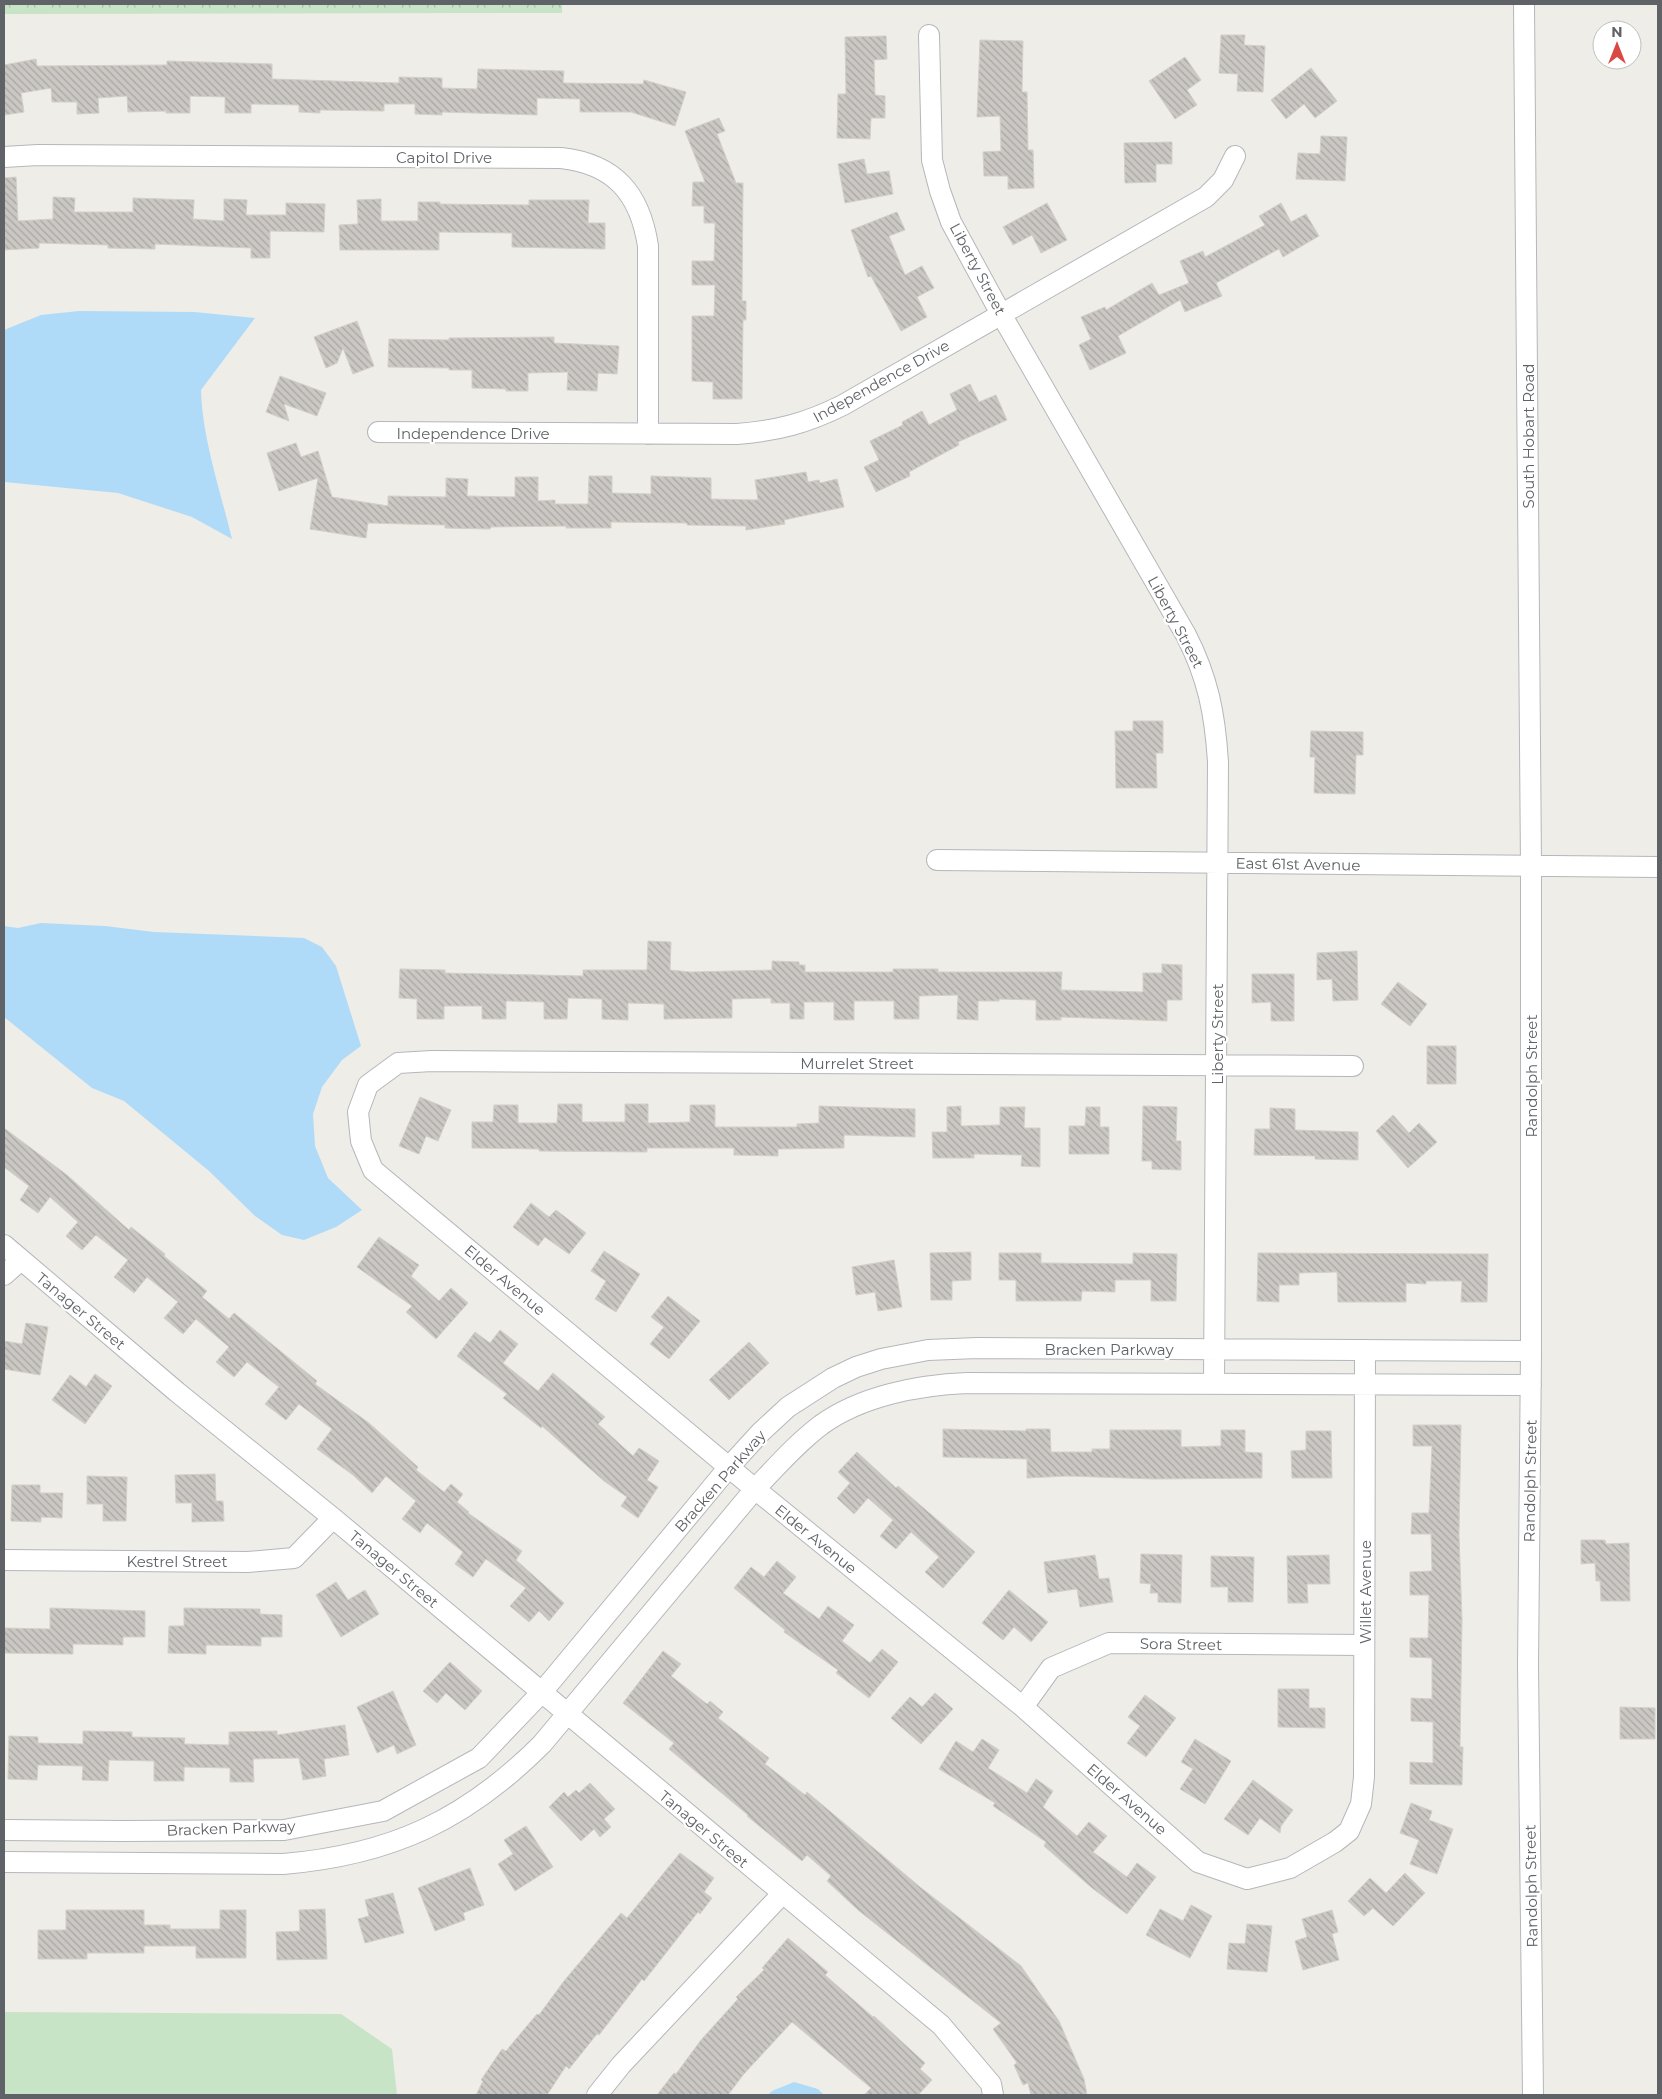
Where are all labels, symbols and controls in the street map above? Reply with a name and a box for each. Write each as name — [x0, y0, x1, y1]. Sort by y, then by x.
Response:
north arrow — [1592, 20, 1642, 70]
text: N — [1611, 23, 1623, 41]
street label: Capitol Drive — [396, 148, 492, 167]
street label: Liberty Street — [946, 220, 1010, 318]
street label: Independence Drive — [809, 336, 953, 426]
street label: South Hobart Road — [1519, 364, 1538, 508]
street label: Independence Drive — [396, 424, 550, 443]
street label: Liberty Street — [1144, 573, 1208, 671]
street label: East 61st Avenue — [1236, 853, 1360, 875]
street label: Liberty Street — [1208, 983, 1227, 1085]
street label: Randolph Street — [1522, 1015, 1541, 1137]
street label: Murrelet Street — [800, 1054, 914, 1073]
street label: Elder Avenue — [461, 1241, 549, 1319]
street label: Tanager Street — [33, 1268, 129, 1354]
street label: Bracken Parkway — [1044, 1340, 1174, 1359]
street label: Randolph Street — [1519, 1419, 1541, 1543]
street label: Bracken Parkway — [670, 1425, 770, 1536]
street label: Elder Avenue — [771, 1500, 861, 1578]
street label: Tanager Street — [346, 1526, 442, 1612]
street label: Willet Avenue — [1356, 1540, 1375, 1644]
street label: Kestrel Street — [127, 1552, 227, 1571]
street label: Sora Street — [1140, 1634, 1222, 1654]
street label: Elder Avenue — [1083, 1759, 1171, 1839]
street label: Tanager Street — [656, 1786, 752, 1872]
street label: Bracken Parkway — [166, 1816, 297, 1840]
street label: Randolph Street — [1520, 1824, 1542, 1948]

